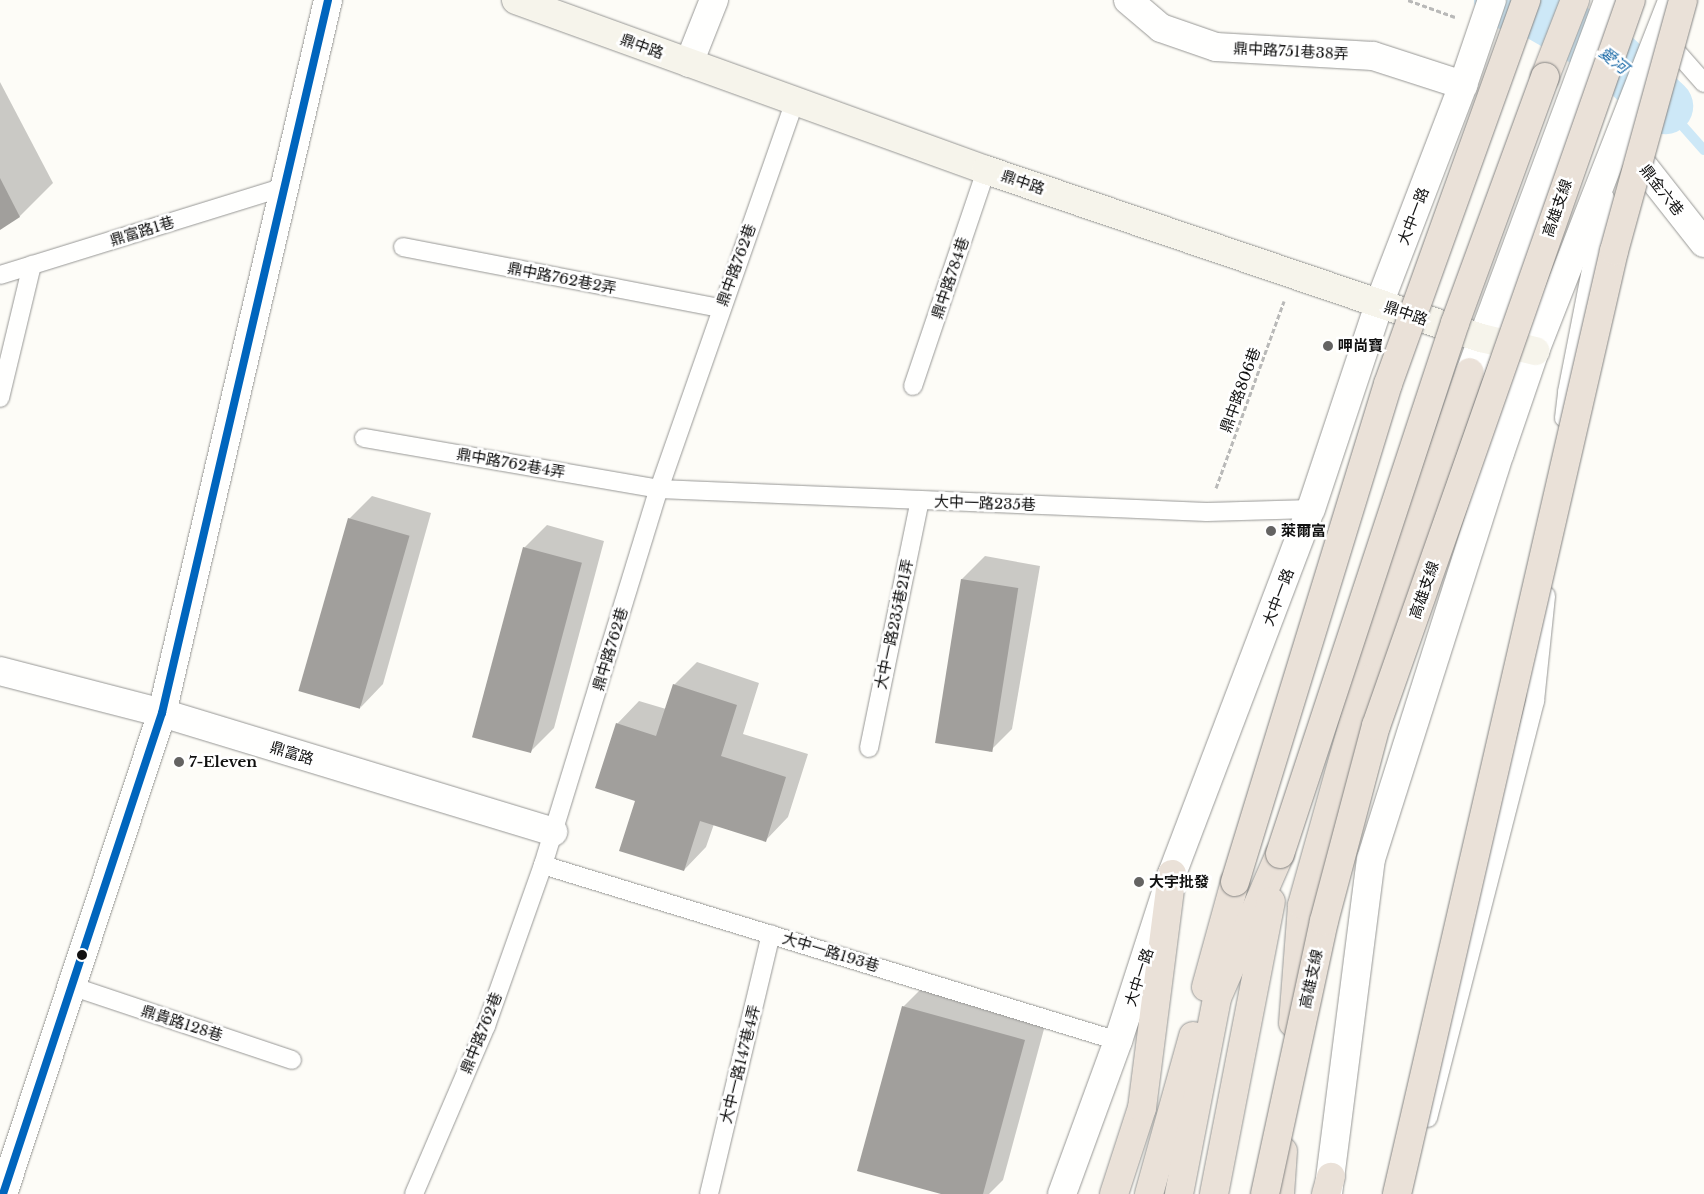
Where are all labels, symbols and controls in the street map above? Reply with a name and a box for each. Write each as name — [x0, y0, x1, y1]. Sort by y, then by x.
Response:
street label: 鼎中路 — [618, 30, 666, 62]
street label: 鼎中路751巷38弄 — [1233, 39, 1349, 63]
water label: 愛河 — [1596, 42, 1632, 78]
street label: 鼎金六巷 — [1636, 161, 1688, 219]
street label: 鼎中路 — [999, 166, 1047, 198]
street label: 高雄支線 — [1539, 177, 1575, 239]
street label: 大中一路 — [1394, 185, 1432, 247]
street label: 鼎富路1巷 — [107, 213, 177, 249]
street label: 鼎中路762巷 — [713, 221, 759, 309]
street label: 鼎中路784巷 — [928, 235, 972, 321]
street label: 鼎中路762巷2弄 — [506, 259, 618, 297]
street label: 鼎中路 — [1382, 297, 1430, 329]
place label: 呷尚寶 — [1338, 337, 1383, 355]
marker: 呷尚寶 — [1322, 340, 1334, 352]
street label: 鼎中路806巷 — [1216, 345, 1264, 435]
street label: 鼎中路762巷4弄 — [455, 445, 567, 481]
street label: 大中一路235巷 — [934, 492, 1036, 514]
place label: 萊爾富 — [1281, 522, 1326, 540]
marker: 萊爾富 — [1265, 525, 1277, 537]
street label: 大中一路235巷21弄 — [871, 557, 917, 691]
street label: 高雄支線 — [1406, 559, 1442, 621]
street label: 大中一路 — [1259, 566, 1297, 628]
street label: 鼎中路762巷 — [589, 605, 631, 693]
street label: 鼎富路 — [268, 738, 316, 768]
place label: 7-Eleven — [189, 753, 257, 771]
marker: 7-Eleven — [173, 756, 185, 768]
place label: 大宇批發 — [1149, 873, 1209, 891]
marker: 大宇批發 — [1133, 876, 1145, 888]
street label: 大中一路193巷 — [780, 929, 882, 975]
street label: 大中一路 — [1121, 946, 1157, 1008]
street label: 高雄支線 — [1296, 948, 1326, 1010]
unlabelled marker — [77, 950, 87, 960]
street label: 鼎中路762巷 — [456, 990, 506, 1076]
street label: 鼎貴路128巷 — [139, 1001, 225, 1045]
street label: 大中一路147巷4弄 — [717, 1003, 763, 1125]

